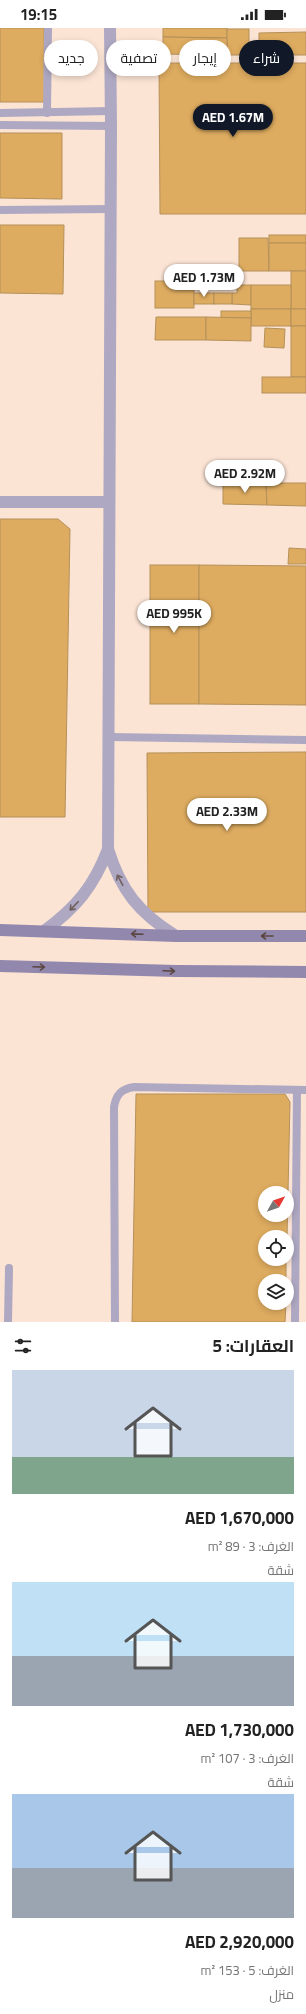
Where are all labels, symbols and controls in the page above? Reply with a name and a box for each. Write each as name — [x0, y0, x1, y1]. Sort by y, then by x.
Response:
text: 19:15 — [20, 0, 57, 29]
chip: جديد — [44, 40, 98, 76]
chip: تصفية — [106, 40, 171, 76]
chip: إيجار — [179, 40, 231, 76]
chip: شراء — [239, 40, 294, 76]
pin: AED 1.67M — [187, 104, 279, 138]
text: AED 1.67M — [202, 105, 264, 129]
pin: AED 1.73M — [158, 264, 250, 298]
text: AED 1.73M — [173, 265, 235, 289]
pin: AED 2.92M — [199, 460, 291, 494]
text: AED 2.92M — [214, 461, 276, 485]
pin: AED 995K — [133, 600, 215, 634]
text: AED 995K — [146, 601, 202, 625]
pin: AED 2.33M — [181, 798, 273, 832]
text: AED 2.33M — [196, 799, 258, 823]
one-way arrow — [115, 874, 123, 886]
one-way arrow — [69, 901, 79, 911]
one-way arrow — [131, 931, 144, 938]
one-way arrow — [261, 932, 274, 940]
one-way arrow — [32, 963, 45, 971]
one-way arrow — [162, 967, 175, 975]
north arrow — [258, 1186, 294, 1222]
map controls — [258, 1186, 294, 1310]
button: locate — [258, 1230, 294, 1266]
button: layers — [258, 1274, 294, 1310]
text: العقارات: 5 — [213, 1330, 294, 1362]
icon: filters — [12, 1335, 34, 1357]
icon: home — [117, 1396, 189, 1468]
text: AED 1,670,000 — [185, 1502, 294, 1534]
text: الغرف: 3 · 89 m² — [208, 1534, 294, 1558]
text: شقة — [267, 1558, 294, 1582]
icon: home — [117, 1608, 189, 1680]
text: AED 1,730,000 — [185, 1714, 294, 1746]
text: الغرف: 3 · 107 m² — [201, 1746, 294, 1770]
text: شقة — [267, 1770, 294, 1794]
icon: home — [117, 1820, 189, 1892]
text: AED 2,920,000 — [185, 1926, 294, 1958]
text: الغرف: 5 · 153 m² — [201, 1958, 294, 1982]
text: منزل — [269, 1982, 294, 2006]

